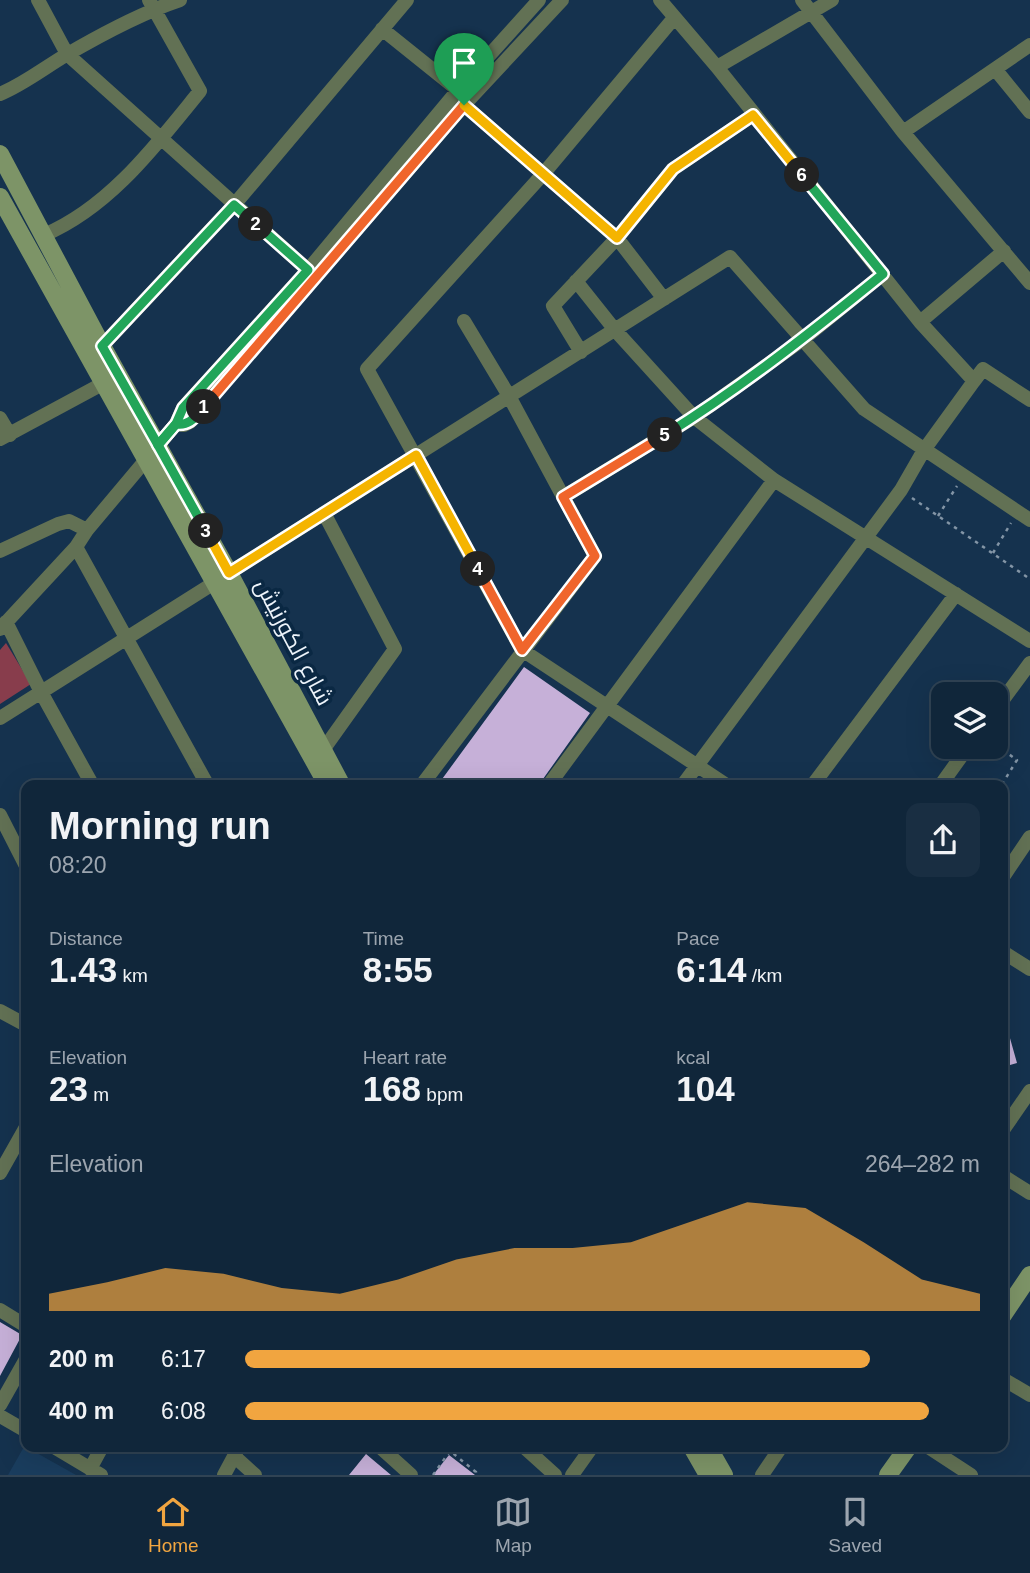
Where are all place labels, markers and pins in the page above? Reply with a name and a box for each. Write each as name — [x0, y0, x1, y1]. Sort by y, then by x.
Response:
pin — [434, 33, 494, 105]
pin: 6 — [784, 158, 820, 192]
pin: 2 — [238, 206, 274, 242]
pin: 1 — [186, 390, 222, 424]
pin: 5 — [648, 418, 682, 452]
pin: 3 — [188, 514, 224, 548]
pin: 4 — [461, 552, 496, 586]

